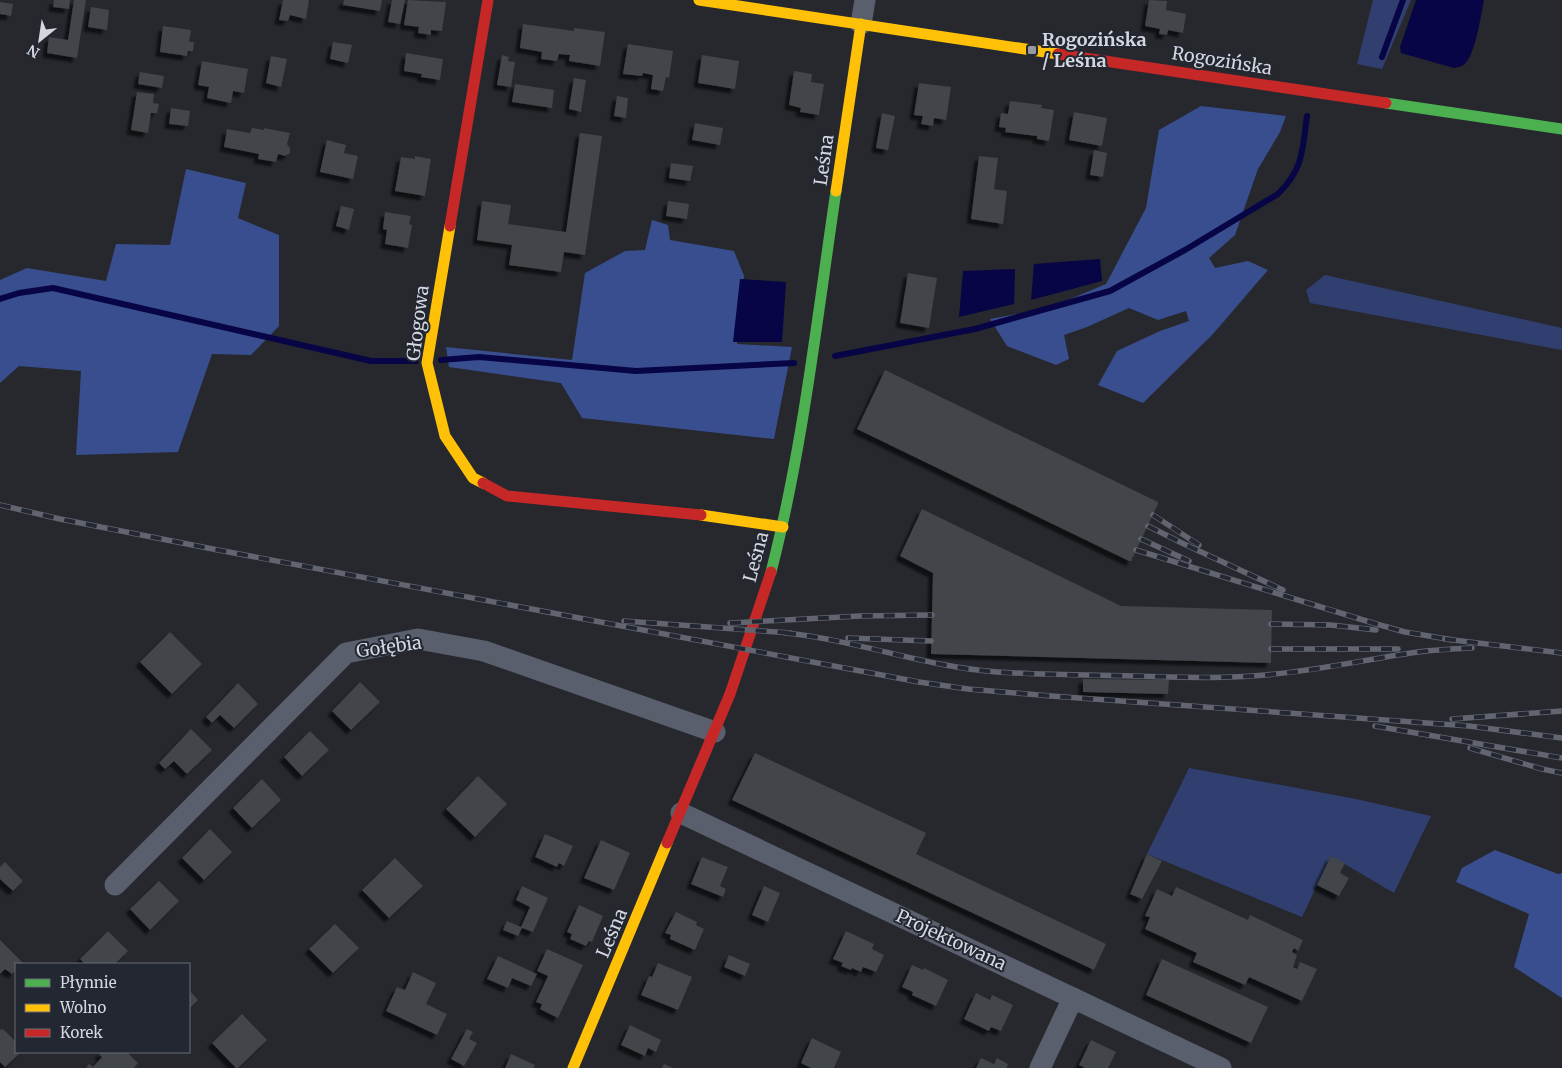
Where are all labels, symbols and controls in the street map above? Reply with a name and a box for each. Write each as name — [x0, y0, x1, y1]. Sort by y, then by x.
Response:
north arrow — [15, 15, 65, 65]
place label: Rogozińska / Leśna — [1042, 28, 1146, 72]
text: N — [24, 41, 43, 62]
street label: Rogozińska — [1170, 41, 1274, 80]
marker: Rogozińska / Leśna — [1026, 44, 1038, 56]
street label: Leśna — [809, 133, 839, 187]
street label: Głogowa — [401, 284, 434, 362]
street label: Leśna — [738, 529, 773, 585]
street label: Gołębia — [355, 630, 423, 662]
street label: Leśna — [591, 904, 632, 961]
street label: Projektowana — [892, 904, 1010, 975]
legend — [15, 963, 190, 1053]
text: Płynnie — [60, 973, 117, 992]
text: Wolno — [59, 998, 107, 1017]
text: Korek — [60, 1023, 103, 1042]

